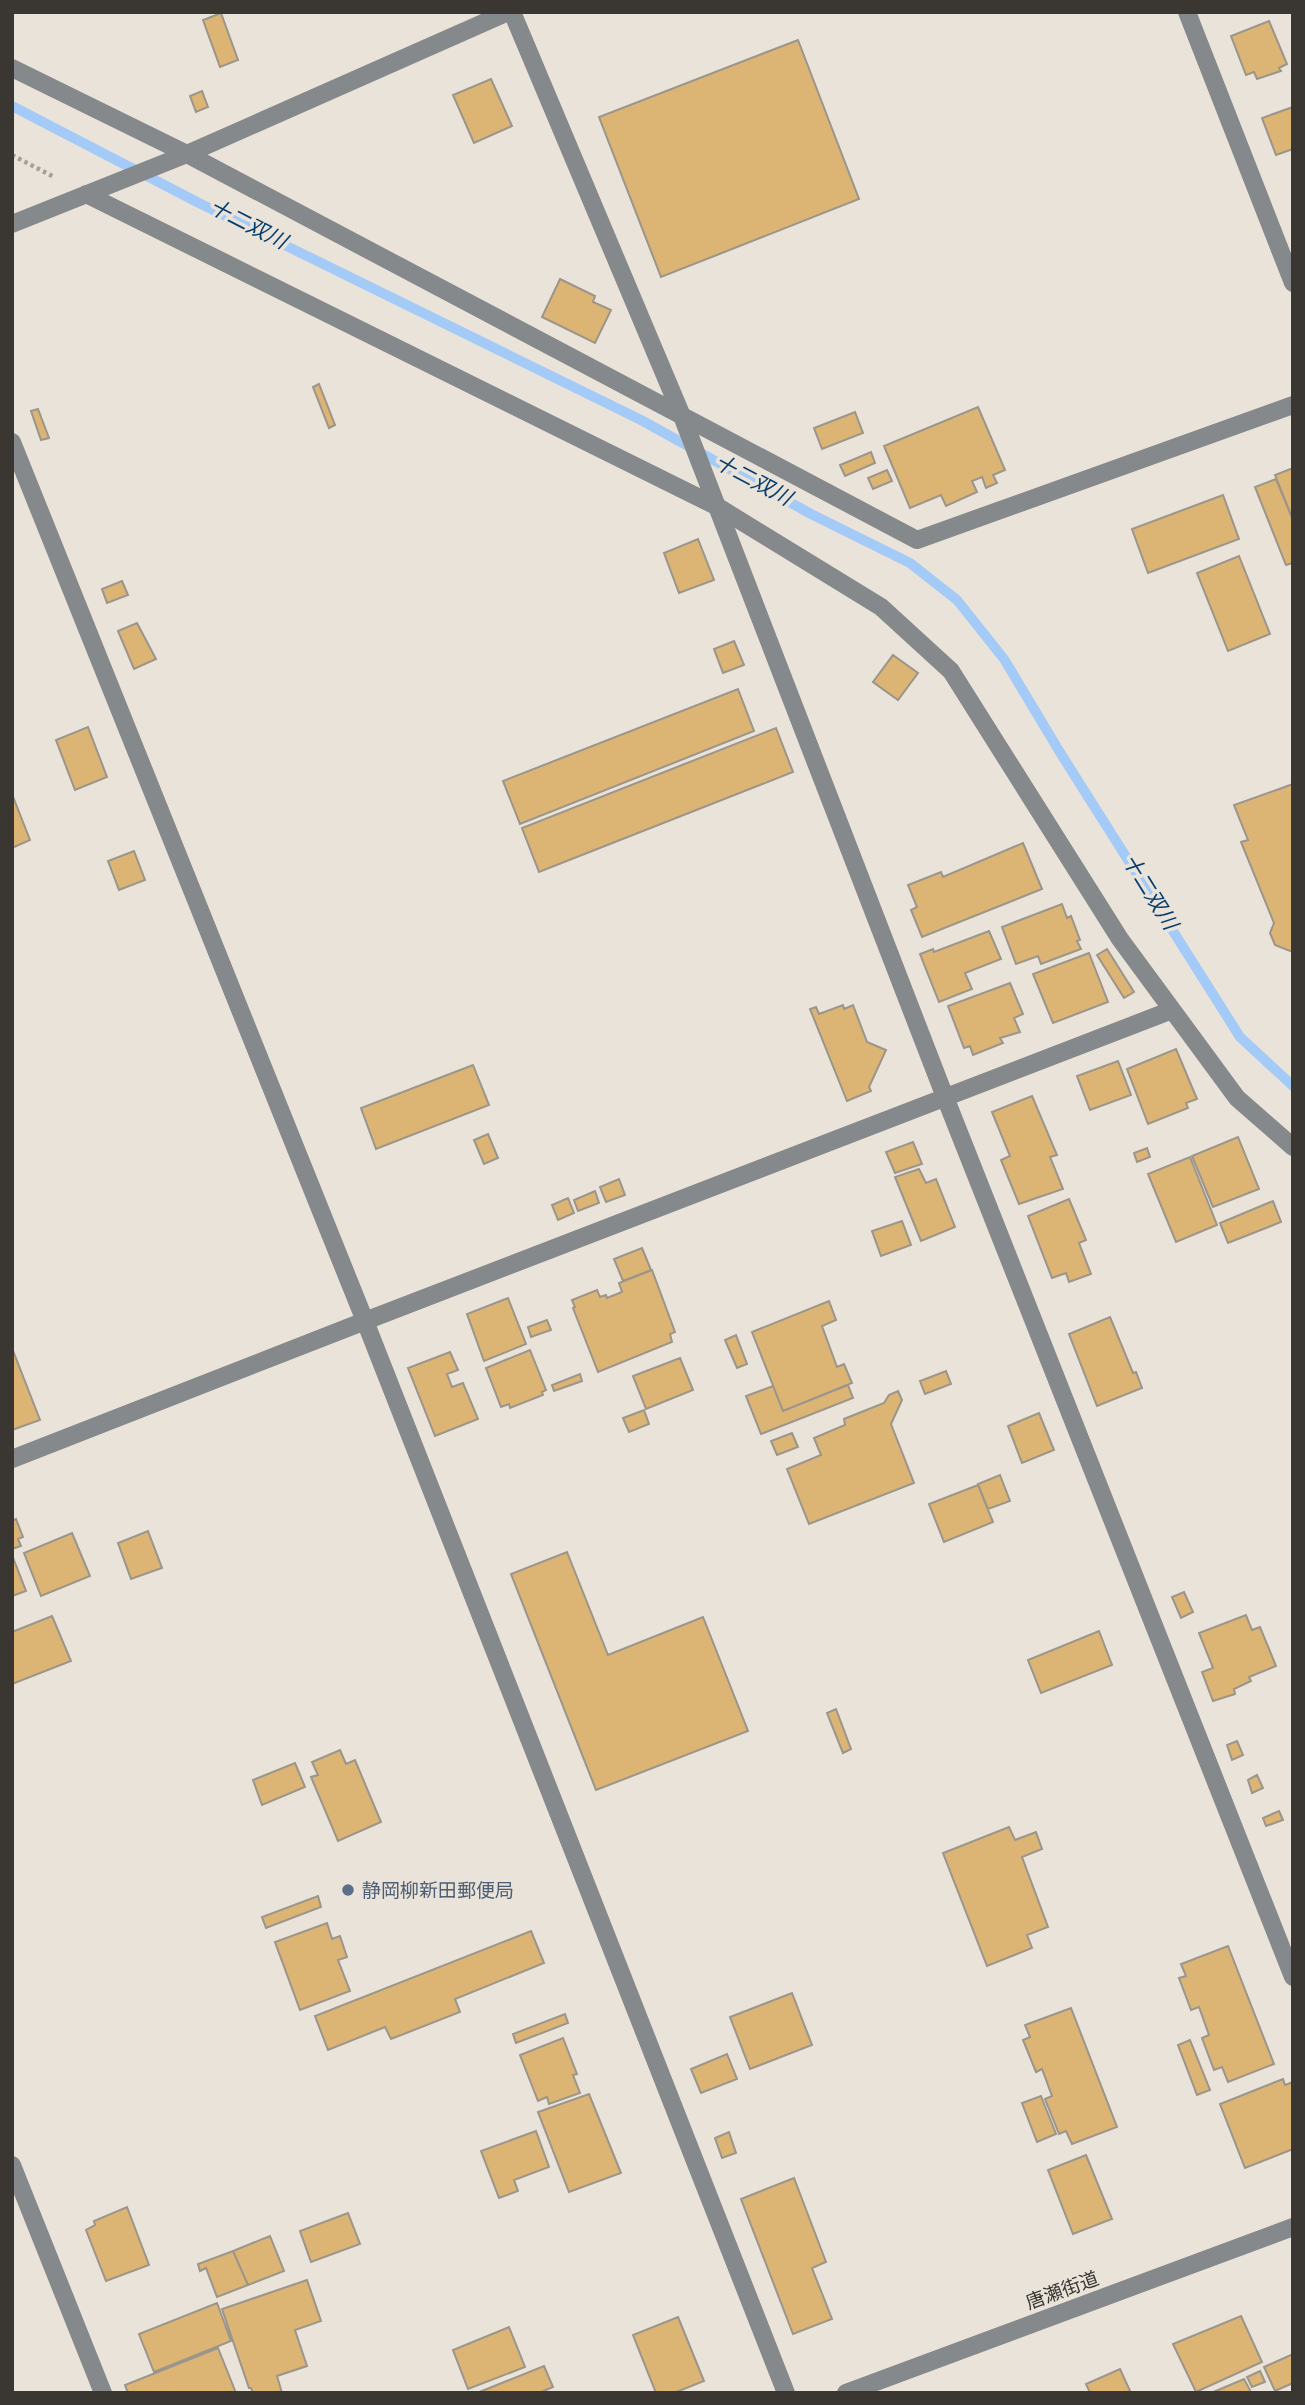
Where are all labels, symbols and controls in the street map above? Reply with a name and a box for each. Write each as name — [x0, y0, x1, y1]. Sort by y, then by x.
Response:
water label: 十二双川 — [206, 192, 294, 254]
water label: 十二双川 — [711, 448, 798, 510]
water label: 十二双川 — [1118, 849, 1185, 935]
place label: 静岡柳新田郵便局 — [362, 1878, 514, 1901]
marker: 静岡柳新田郵便局 — [340, 1882, 356, 1898]
street label: 唐瀬街道 — [1022, 2266, 1101, 2313]

